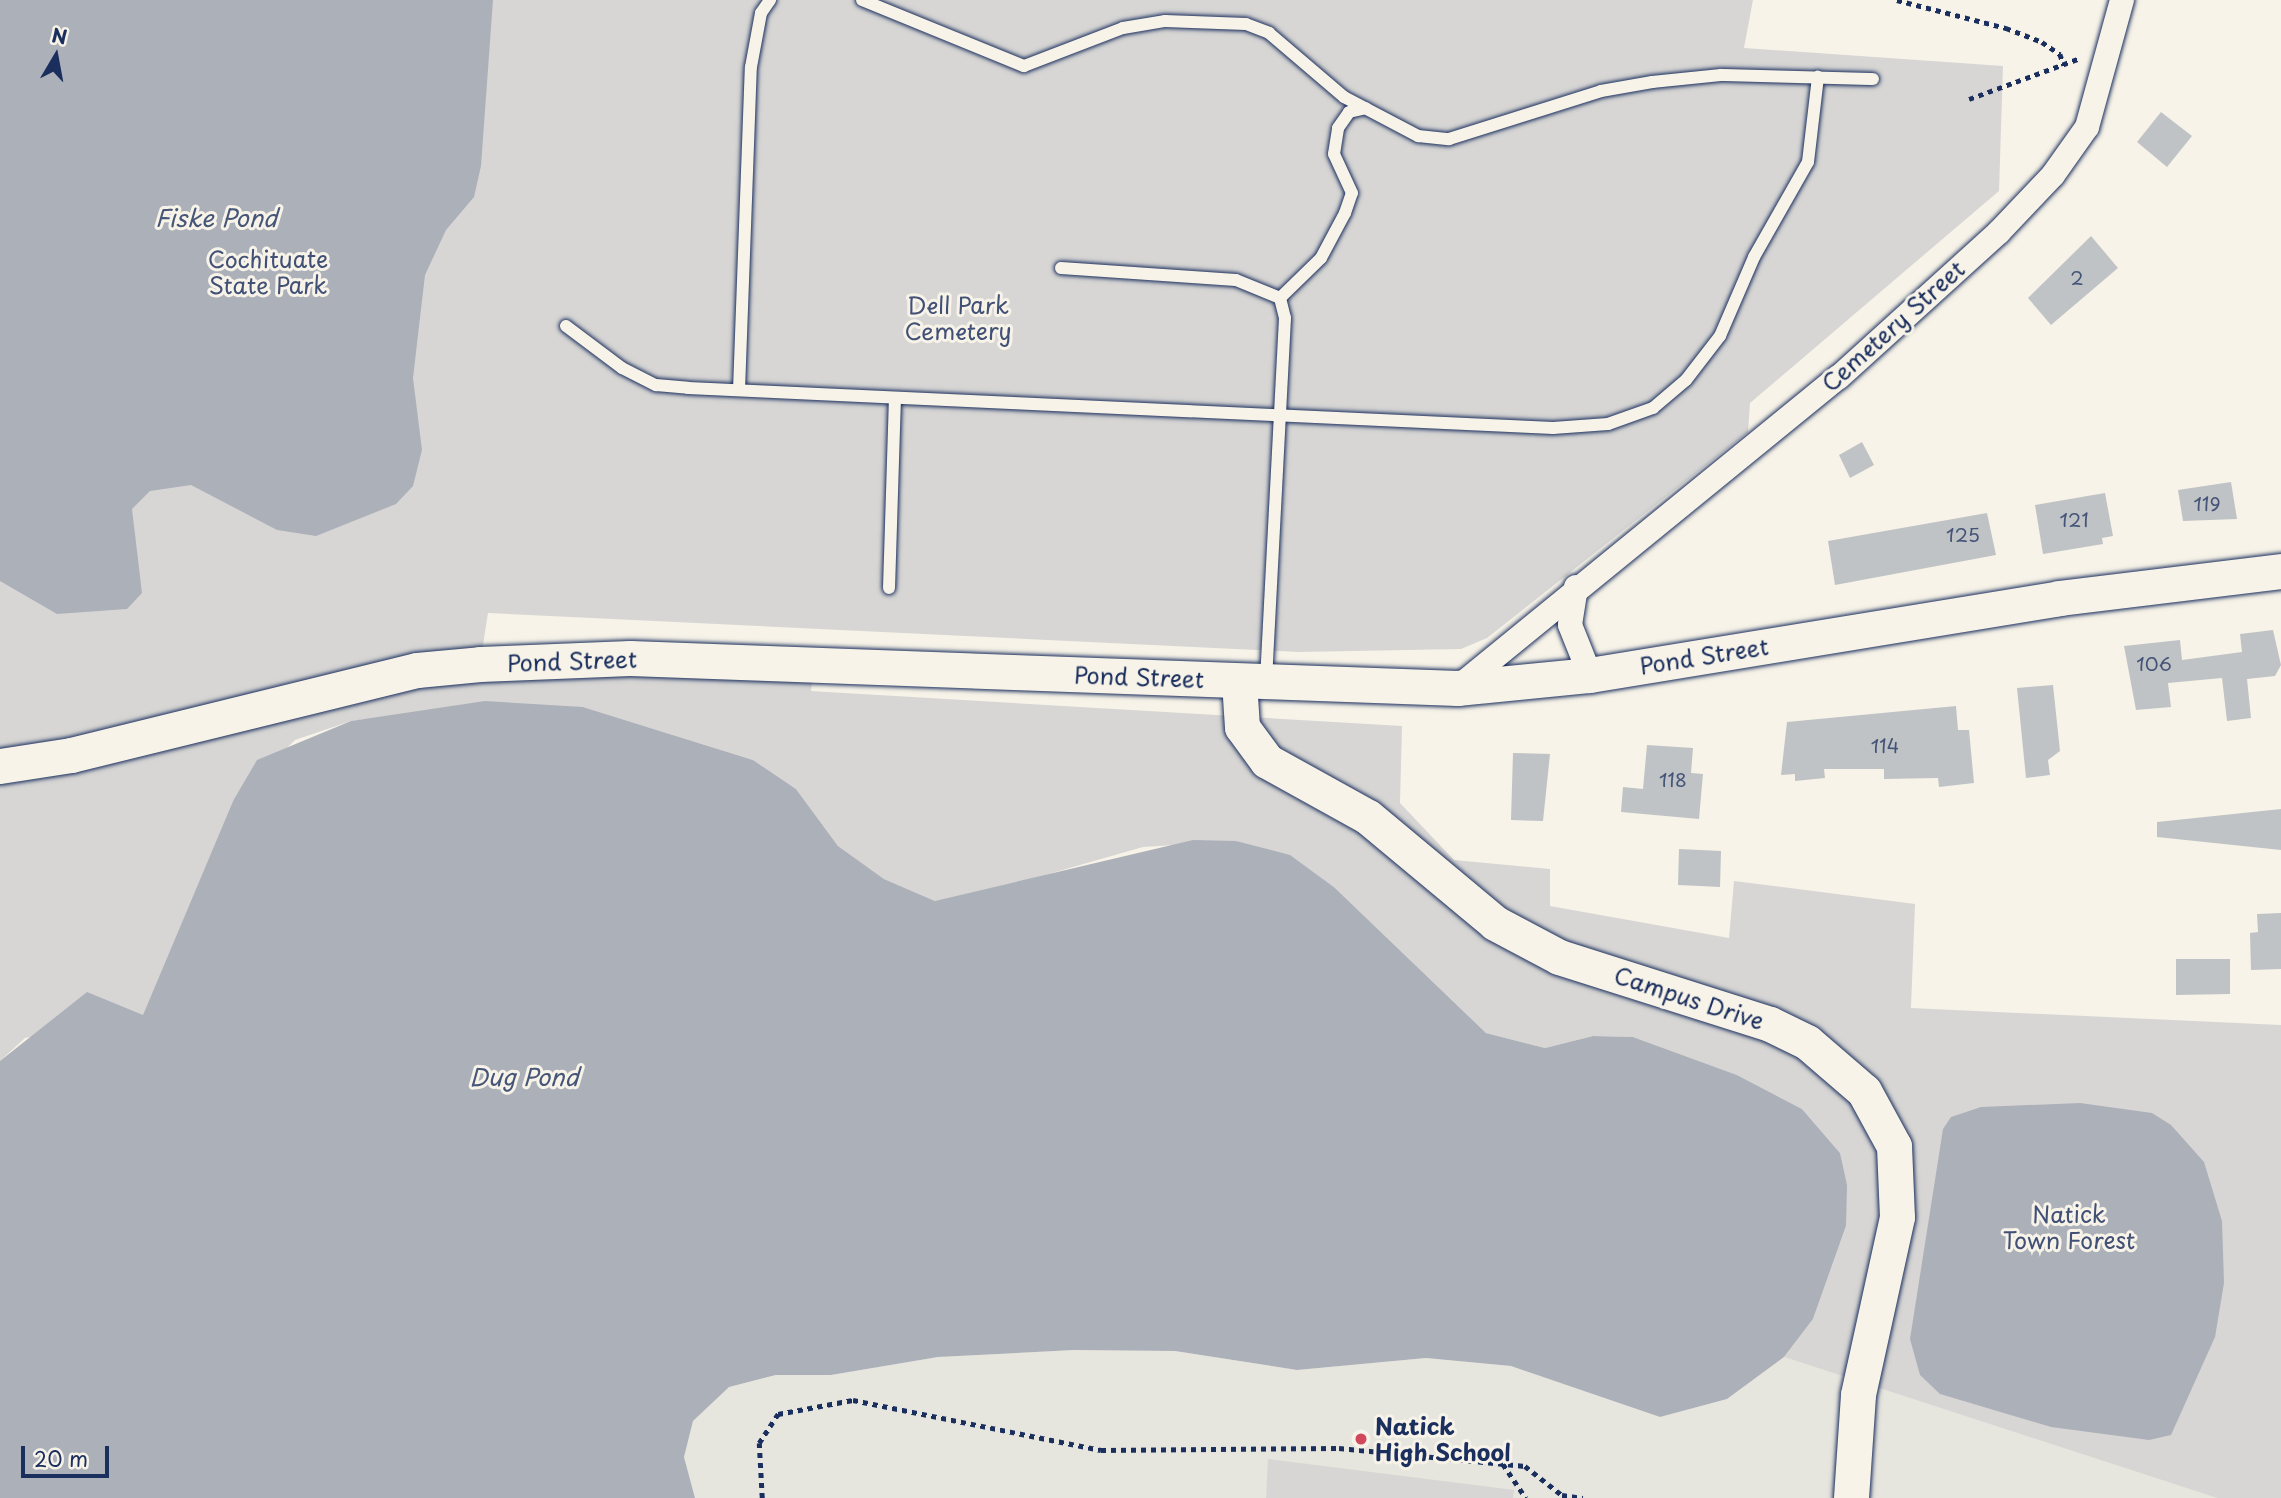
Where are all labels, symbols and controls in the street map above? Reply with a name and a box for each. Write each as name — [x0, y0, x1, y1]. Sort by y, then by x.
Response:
text: N — [50, 20, 69, 50]
north arrow — [21, 21, 91, 91]
water label: Fiske Pond — [155, 204, 277, 232]
park label: Cochituate State Park — [208, 245, 328, 299]
street label: Cemetery Street — [1816, 254, 1970, 398]
house number: 2 — [2070, 267, 2084, 289]
park label: Dell Park Cemetery — [904, 291, 1012, 345]
house number: 119 — [2193, 493, 2221, 515]
house number: 121 — [2059, 509, 2089, 531]
house number: 125 — [1946, 524, 1980, 546]
street label: Pond Street — [1638, 632, 1770, 680]
street label: Pond Street — [507, 645, 637, 677]
house number: 106 — [2136, 653, 2172, 675]
street label: Pond Street — [1074, 661, 1204, 693]
house number: 114 — [1871, 735, 1899, 757]
house number: 118 — [1659, 769, 1687, 791]
street label: Campus Drive — [1610, 961, 1768, 1035]
water label: Dug Pond — [469, 1063, 579, 1091]
park label: Natick Town Forest — [2003, 1200, 2135, 1254]
place label: Natick High School — [1375, 1412, 1512, 1466]
marker: Natick High School — [1353, 1431, 1369, 1447]
scale bar — [24, 1432, 112, 1476]
text: 20 m — [34, 1442, 88, 1474]

